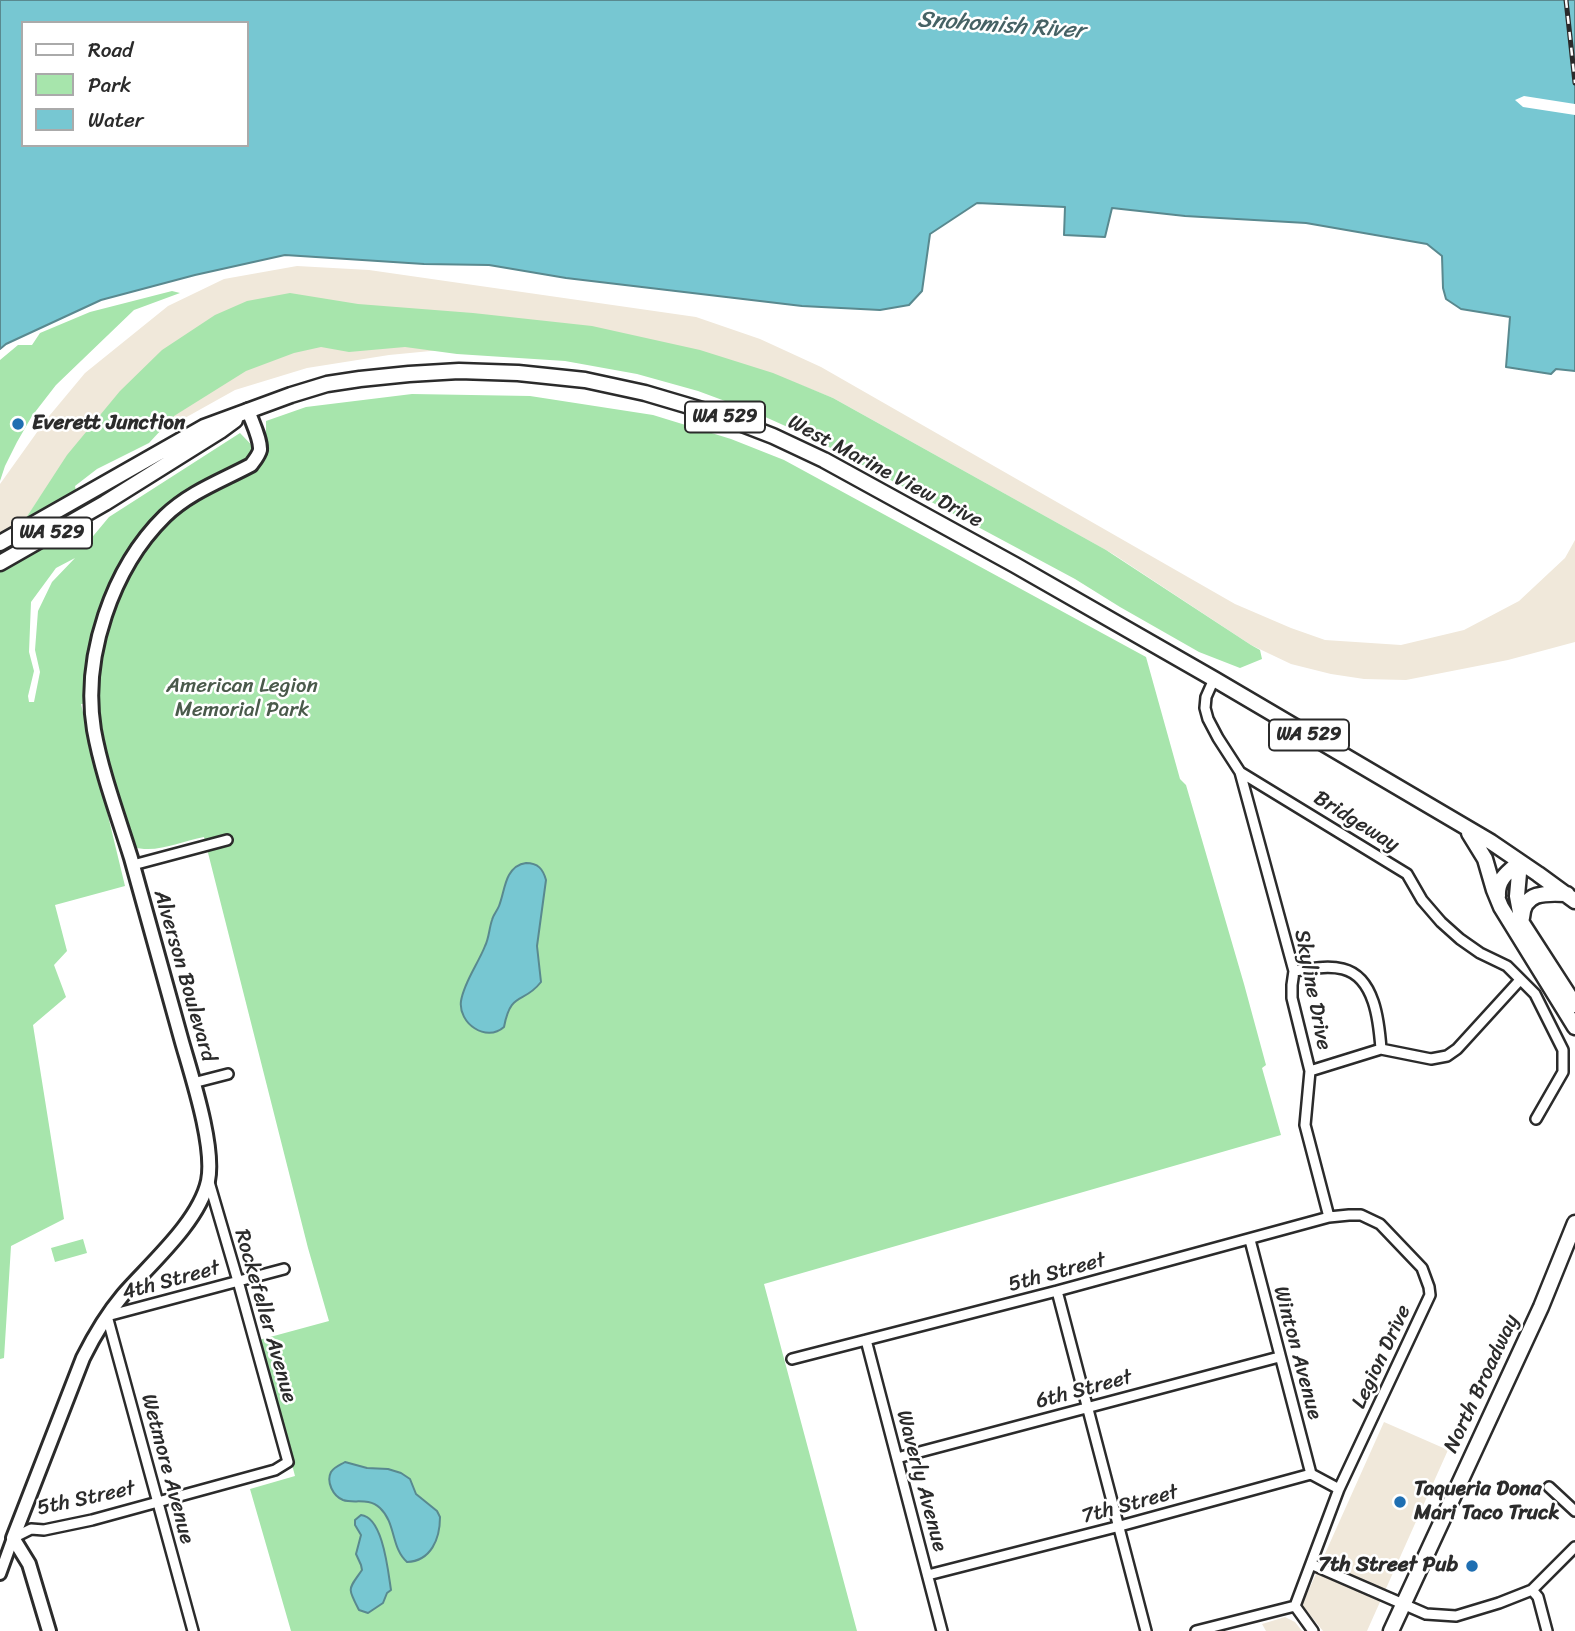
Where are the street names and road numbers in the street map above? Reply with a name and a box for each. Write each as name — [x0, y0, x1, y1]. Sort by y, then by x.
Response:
road number: WA 529 — [685, 402, 765, 432]
street label: West Marine View Drive — [783, 410, 987, 534]
road number: WA 529 — [12, 518, 92, 548]
road number: WA 529 — [1269, 720, 1349, 750]
street label: Bridgeway — [1309, 786, 1403, 858]
street label: Alverson Boulevard — [147, 887, 221, 1065]
street label: Skyline Drive — [1288, 928, 1336, 1052]
street label: Rockefeller Avenue — [228, 1227, 302, 1405]
street label: 5th Street — [1006, 1248, 1108, 1298]
street label: 4th Street — [120, 1256, 222, 1306]
street label: Winton Avenue — [1267, 1284, 1327, 1422]
street label: Legion Drive — [1347, 1301, 1417, 1413]
street label: North Broadway — [1439, 1311, 1525, 1457]
street label: 6th Street — [1033, 1365, 1135, 1415]
street label: Wetmore Avenue — [135, 1391, 199, 1547]
street label: Waverly Avenue — [890, 1408, 952, 1554]
street label: 5th Street — [35, 1476, 137, 1522]
street label: 7th Street — [1079, 1480, 1181, 1530]

